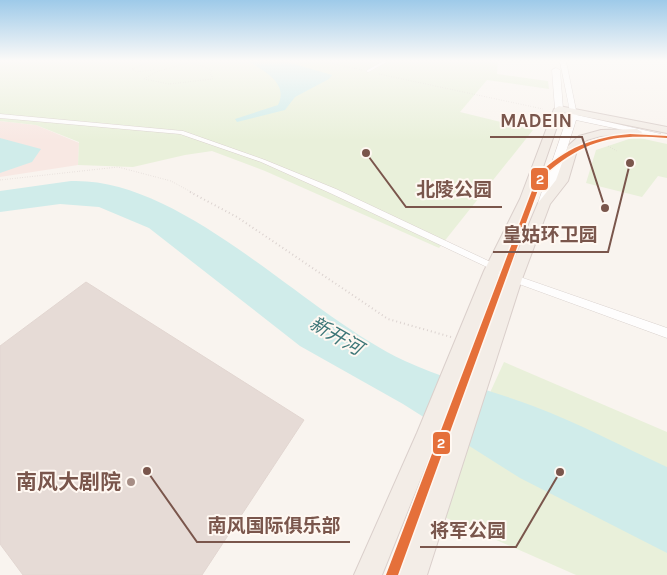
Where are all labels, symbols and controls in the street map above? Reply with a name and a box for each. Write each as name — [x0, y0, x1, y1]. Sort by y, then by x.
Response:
callout: MADEIN — [490, 103, 582, 137]
text: MADEIN — [500, 110, 572, 132]
line badge: 2 — [530, 167, 549, 191]
text: 2 — [536, 171, 544, 188]
callout: 北陵公园 — [406, 173, 502, 207]
text: 北陵公园 — [416, 179, 492, 201]
callout: 皇姑环卫园 — [493, 218, 608, 252]
text: 皇姑环卫园 — [502, 224, 598, 246]
water label: 新开河 — [306, 312, 370, 362]
line badge: 2 — [432, 431, 451, 455]
text: 2 — [437, 435, 445, 452]
place label: 南风大剧院 — [16, 470, 121, 494]
marker: 南风大剧院 — [125, 476, 137, 488]
callout: 南风国际俱乐部 — [197, 508, 350, 542]
callout: 将军公园 — [420, 513, 516, 547]
text: 南风国际俱乐部 — [207, 515, 341, 537]
text: 将军公园 — [430, 520, 506, 542]

